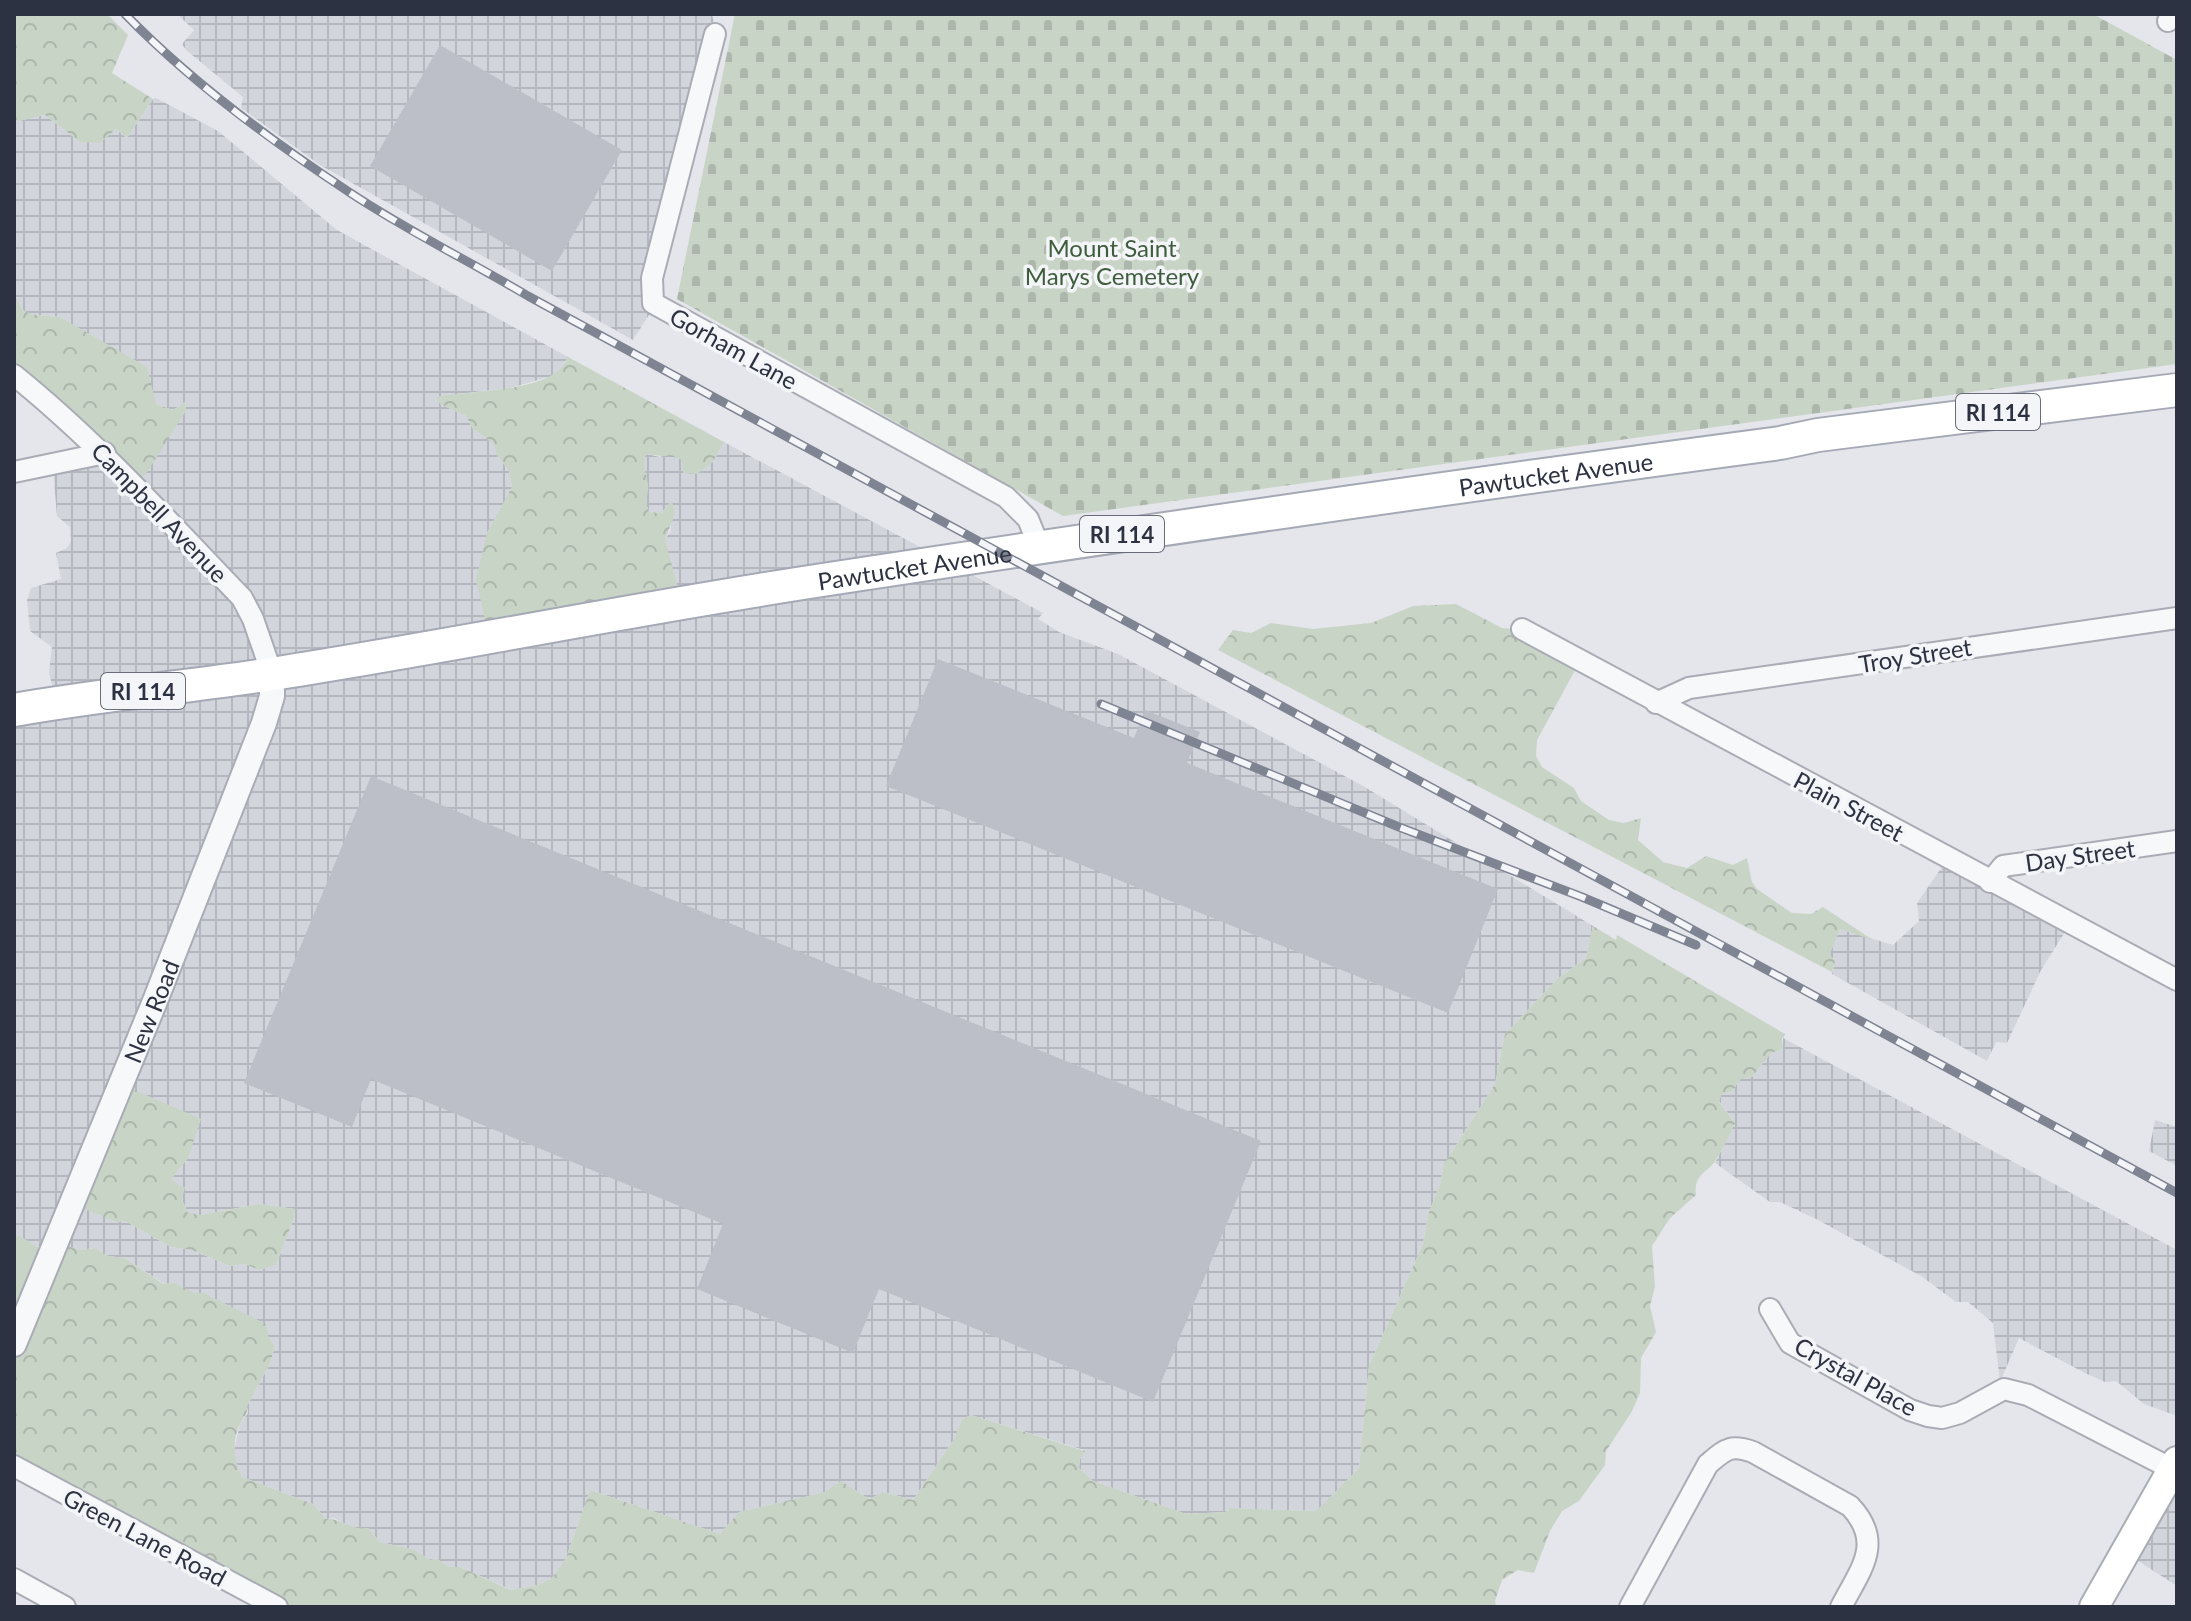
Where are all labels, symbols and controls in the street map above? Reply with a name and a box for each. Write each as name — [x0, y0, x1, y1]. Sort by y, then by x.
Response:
park label: Mount Saint Marys Cemetery — [1025, 233, 1200, 290]
street label: Gorham Lane — [665, 301, 803, 395]
road number: RI 114 — [1956, 394, 2040, 430]
street label: Campbell Avenue — [86, 436, 234, 588]
street label: Pawtucket Avenue — [1457, 446, 1655, 501]
road number: RI 114 — [1080, 516, 1164, 552]
street label: Pawtucket Avenue — [815, 537, 1013, 595]
street label: Troy Street — [1856, 632, 1974, 678]
road number: RI 114 — [101, 673, 185, 709]
street label: Plain Street — [1789, 765, 1909, 847]
street label: Day Street — [2023, 833, 2137, 877]
street label: New Road — [117, 955, 184, 1067]
street label: Crystal Place — [1790, 1330, 1922, 1422]
street label: Green Lane Road — [59, 1482, 231, 1592]

